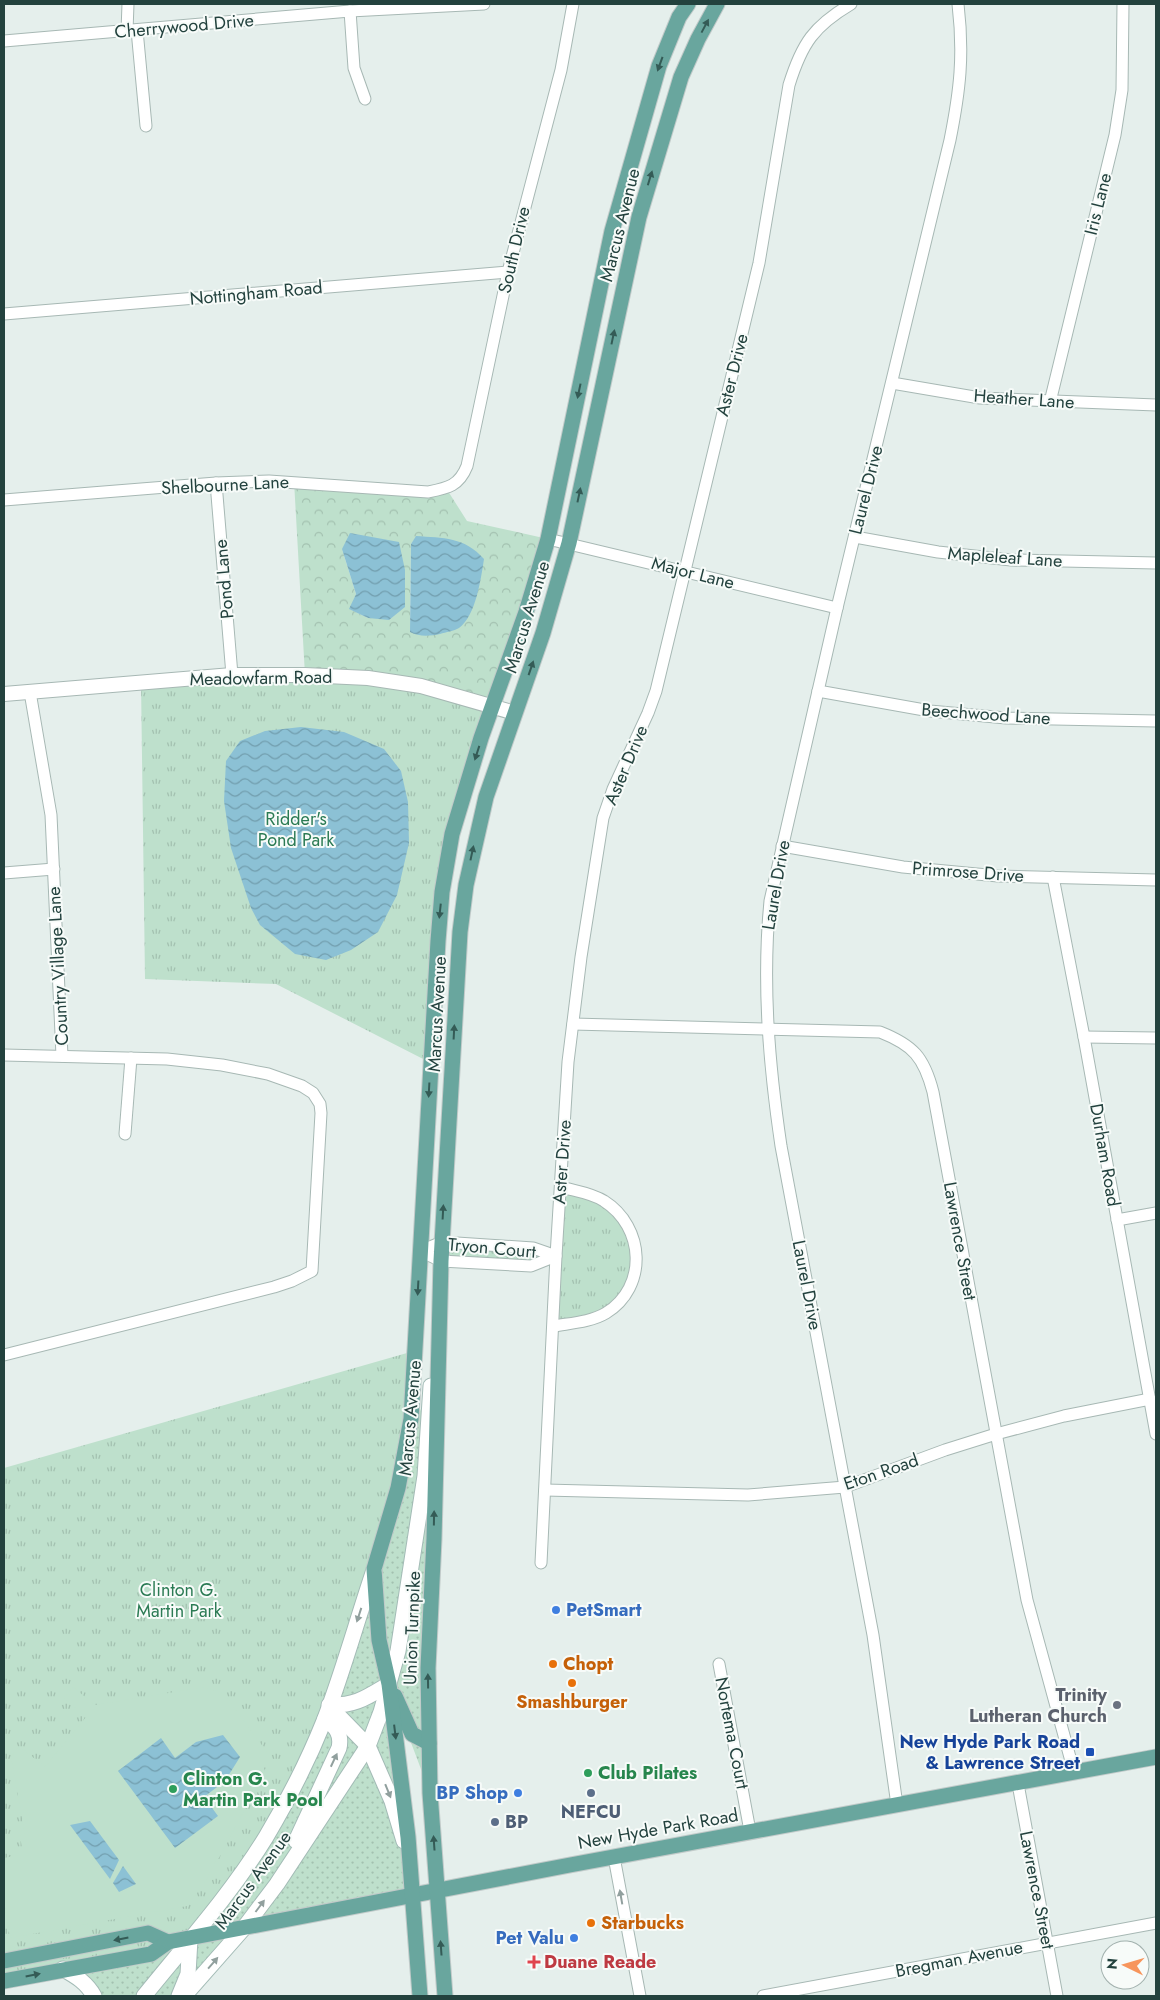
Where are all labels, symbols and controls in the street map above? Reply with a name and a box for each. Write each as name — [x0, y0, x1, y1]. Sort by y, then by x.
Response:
street label: Cherrywood Drive — [113, 7, 255, 45]
one-way arrow — [701, 18, 709, 33]
one-way arrow — [656, 57, 664, 72]
street label: Marcus Avenue — [593, 166, 647, 284]
street label: Iris Lane — [1078, 170, 1118, 238]
one-way arrow — [647, 171, 655, 186]
street label: South Drive — [491, 204, 537, 296]
street label: Nottingham Road — [189, 274, 323, 312]
one-way arrow — [609, 329, 617, 344]
street label: Aster Drive — [709, 331, 755, 419]
one-way arrow — [575, 383, 583, 399]
street label: Heather Lane — [973, 383, 1075, 415]
street label: Laurel Drive — [842, 443, 890, 537]
street label: Shelbourne Lane — [160, 469, 290, 501]
one-way arrow — [576, 487, 584, 503]
street label: Pond Lane — [208, 538, 240, 620]
street label: Mapleleaf Lane — [947, 540, 1063, 574]
street label: Major Lane — [649, 550, 737, 596]
street label: Marcus Avenue — [498, 558, 556, 676]
one-way arrow — [528, 660, 536, 675]
street label: Meadowfarm Road — [189, 664, 333, 692]
street label: Beechwood Lane — [921, 697, 1051, 731]
street label: Aster Drive — [598, 721, 654, 809]
one-way arrow — [472, 746, 480, 761]
park label: Ridder's Pond Park — [258, 806, 334, 853]
street label: Laurel Drive — [755, 838, 797, 932]
one-way arrow — [468, 846, 476, 861]
street label: Primrose Drive — [911, 855, 1025, 889]
street label: Country Village Lane — [41, 886, 75, 1046]
one-way arrow — [436, 903, 444, 919]
street label: Marcus Avenue — [421, 955, 453, 1073]
one-way arrow — [451, 1024, 459, 1040]
one-way arrow — [425, 1083, 433, 1099]
street label: Durham Road — [1083, 1101, 1127, 1209]
street label: Aster Drive — [546, 1119, 578, 1205]
street label: Lawrence Street — [937, 1180, 983, 1303]
one-way arrow — [440, 1204, 448, 1220]
street label: Tryon Court — [447, 1231, 538, 1265]
street label: Laurel Drive — [786, 1238, 828, 1332]
one-way arrow — [413, 1280, 421, 1296]
street label: Marcus Avenue — [392, 1359, 428, 1477]
street label: Eton Road — [840, 1447, 922, 1497]
one-way arrow — [430, 1510, 438, 1526]
street label: Union Turnpike — [397, 1571, 427, 1685]
park label: Clinton G. Martin Park — [136, 1577, 222, 1624]
place label: PetSmart — [566, 1597, 642, 1623]
marker: PetSmart — [550, 1604, 562, 1616]
one-way arrow — [355, 1608, 363, 1623]
place label: Chopt — [563, 1651, 614, 1677]
marker: Chopt — [547, 1658, 559, 1670]
one-way arrow — [424, 1672, 432, 1688]
street label: Nortema Court — [708, 1675, 756, 1792]
marker: Smashburger — [566, 1677, 578, 1689]
place label: Trinity Lutheran Church — [969, 1682, 1108, 1729]
place label: Smashburger — [516, 1689, 628, 1715]
marker: Trinity Lutheran Church — [1111, 1699, 1123, 1711]
one-way arrow — [391, 1724, 399, 1740]
place label: New Hyde Park Road & Lawrence Street — [900, 1729, 1080, 1776]
marker: New Hyde Park Road & Lawrence Street — [1084, 1746, 1096, 1758]
one-way arrow — [330, 1753, 338, 1767]
place label: Club Pilates — [598, 1760, 697, 1786]
place label: Clinton G. Martin Park Pool — [183, 1766, 323, 1813]
marker: Club Pilates — [582, 1767, 594, 1779]
place label: BP Shop — [436, 1780, 508, 1806]
marker: Clinton G. Martin Park Pool — [167, 1783, 179, 1795]
one-way arrow — [384, 1784, 392, 1799]
marker: BP Shop — [512, 1787, 524, 1799]
marker: NEFCU — [585, 1787, 597, 1799]
place label: NEFCU — [561, 1799, 621, 1825]
street label: New Hyde Park Road — [576, 1802, 740, 1856]
place label: BP — [505, 1809, 528, 1835]
marker: BP — [489, 1816, 501, 1828]
street label: Marcus Avenue — [208, 1825, 298, 1935]
street label: Lawrence Street — [1013, 1829, 1061, 1952]
one-way arrow — [429, 1835, 437, 1851]
one-way arrow — [617, 1888, 625, 1904]
one-way arrow — [255, 1899, 265, 1913]
place label: Starbucks — [601, 1910, 684, 1936]
marker: Starbucks — [585, 1917, 597, 1929]
place label: Pet Valu — [496, 1925, 564, 1951]
marker: Pet Valu — [568, 1932, 580, 1944]
street label: Bregman Avenue — [893, 1934, 1025, 1984]
one-way arrow — [113, 1935, 129, 1943]
one-way arrow — [437, 1939, 445, 1955]
north arrow — [1100, 1940, 1150, 1990]
place label: Duane Reade — [544, 1949, 656, 1975]
one-way arrow — [208, 1956, 219, 1969]
marker: Duane Reade — [528, 1956, 540, 1968]
text: N — [1102, 1957, 1122, 1970]
one-way arrow — [26, 1971, 42, 1979]

